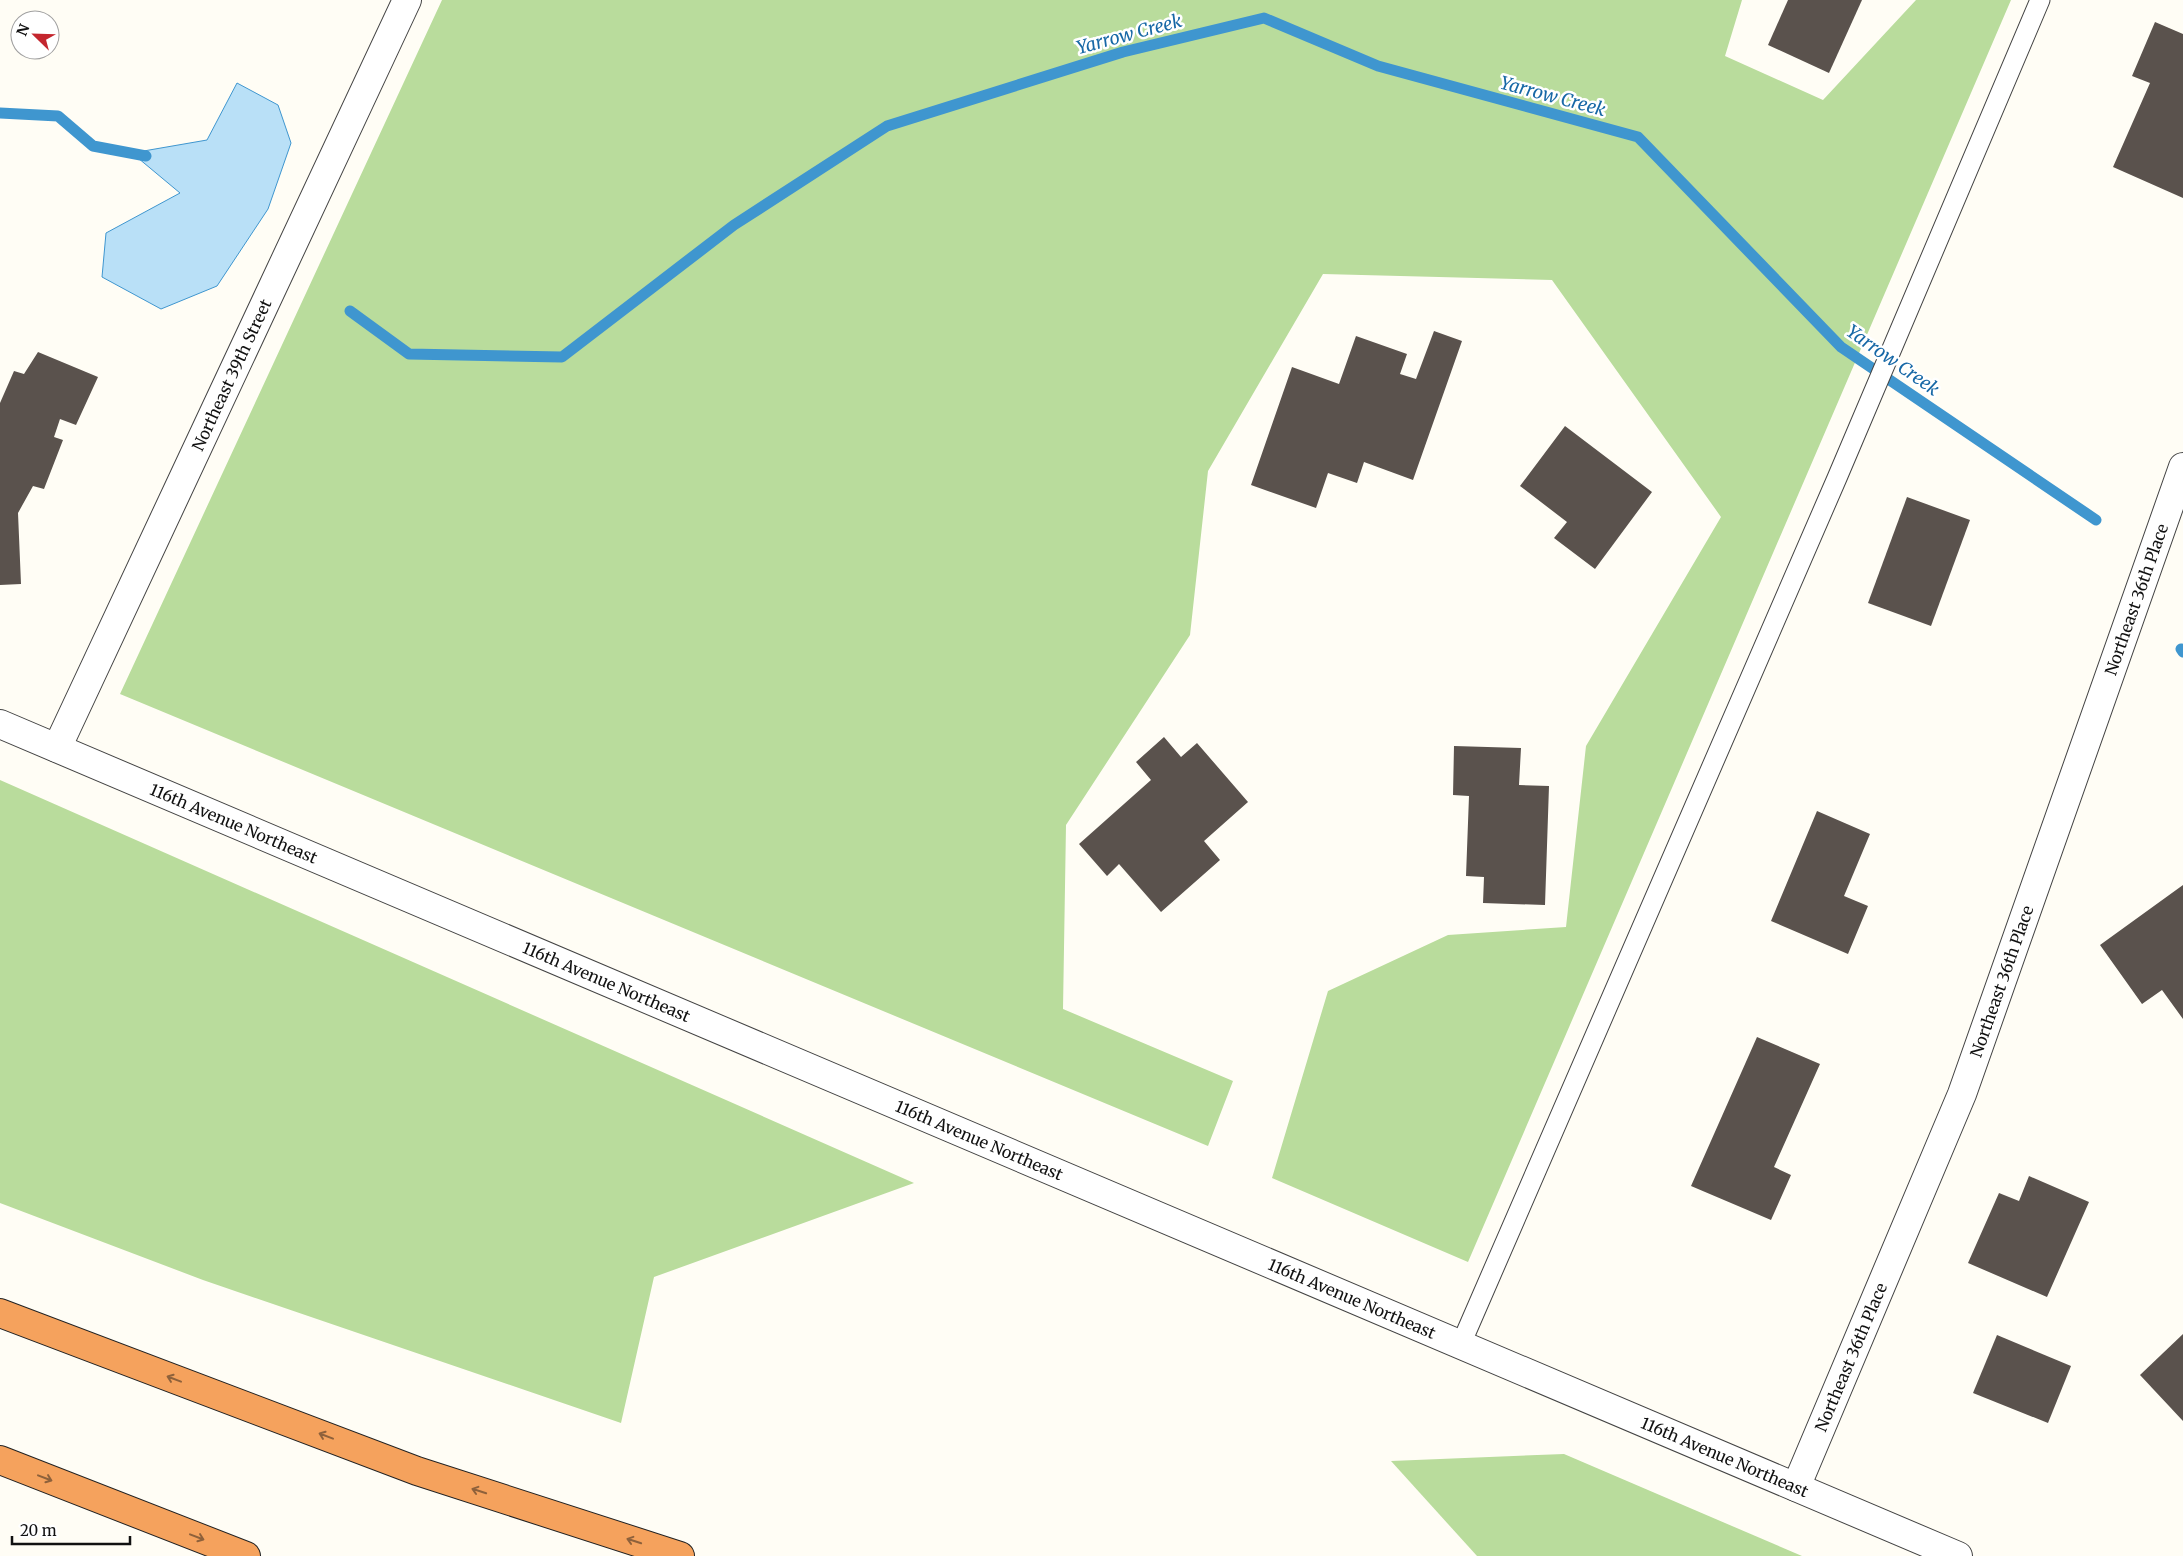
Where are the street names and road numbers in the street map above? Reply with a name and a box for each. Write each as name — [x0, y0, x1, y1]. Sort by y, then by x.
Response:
street label: Northeast 39th Street — [188, 295, 276, 454]
street label: Northeast 36th Place — [2100, 521, 2172, 678]
street label: 116th Avenue Northeast — [147, 779, 321, 868]
street label: Northeast 36th Place — [1966, 903, 2038, 1060]
street label: 116th Avenue Northeast — [520, 937, 694, 1026]
street label: 116th Avenue Northeast — [893, 1096, 1067, 1185]
street label: 116th Avenue Northeast — [1265, 1254, 1439, 1343]
street label: Northeast 36th Place — [1811, 1280, 1891, 1434]
street label: 116th Avenue Northeast — [1638, 1412, 1812, 1502]

